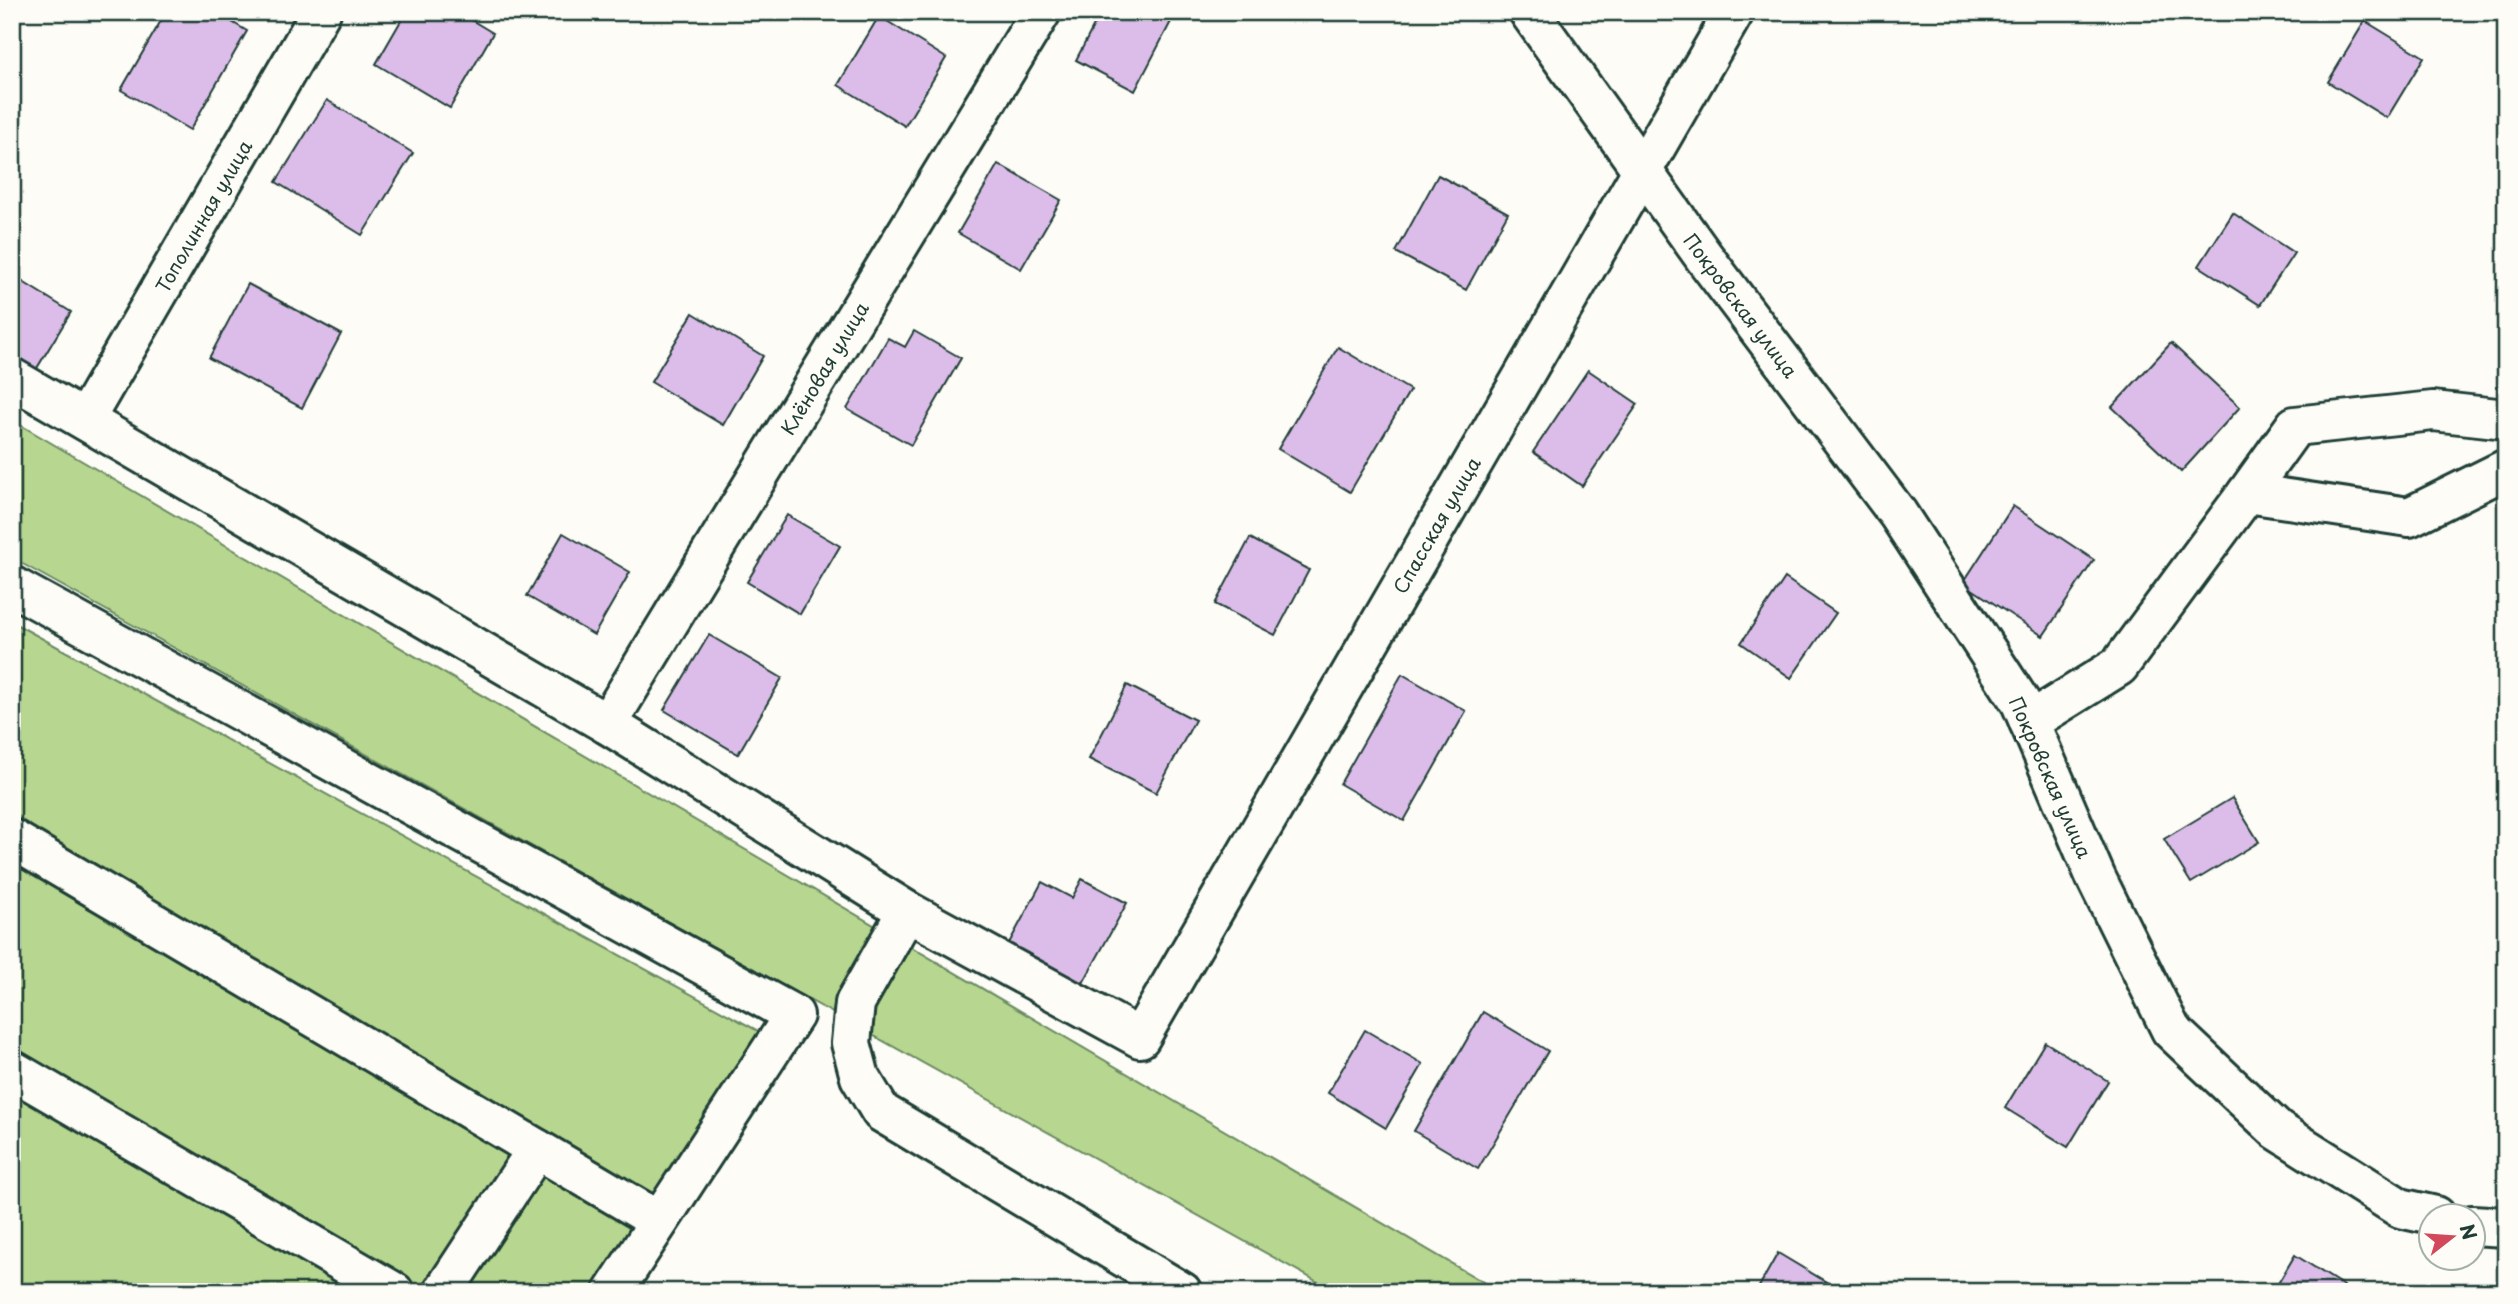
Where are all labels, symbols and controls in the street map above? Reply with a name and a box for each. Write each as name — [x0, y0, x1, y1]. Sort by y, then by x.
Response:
street label: Тополинная улица — [148, 134, 258, 297]
street label: Покровская улица — [1677, 227, 1805, 383]
street label: Клёновая улица — [773, 296, 875, 440]
street label: Спасская улица — [1385, 451, 1487, 599]
street label: Покровская улица — [2003, 692, 2099, 862]
north arrow — [2416, 1202, 2486, 1272]
text: N — [2454, 1220, 2485, 1243]

